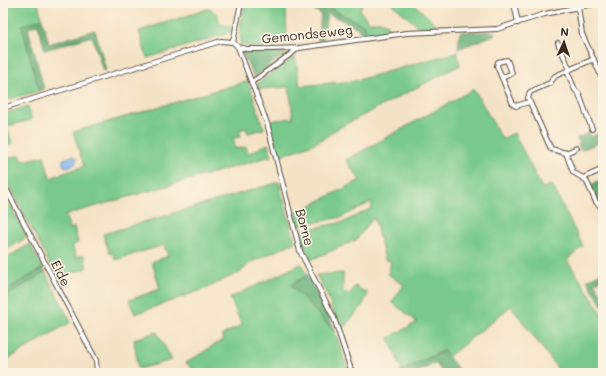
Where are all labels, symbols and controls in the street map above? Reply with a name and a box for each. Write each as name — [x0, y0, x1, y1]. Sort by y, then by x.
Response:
street label: Gemondseweg — [261, 20, 353, 47]
north arrow — [544, 22, 584, 62]
text: N — [560, 24, 569, 39]
street label: Borne — [292, 207, 319, 247]
street label: Elde — [48, 257, 75, 289]

